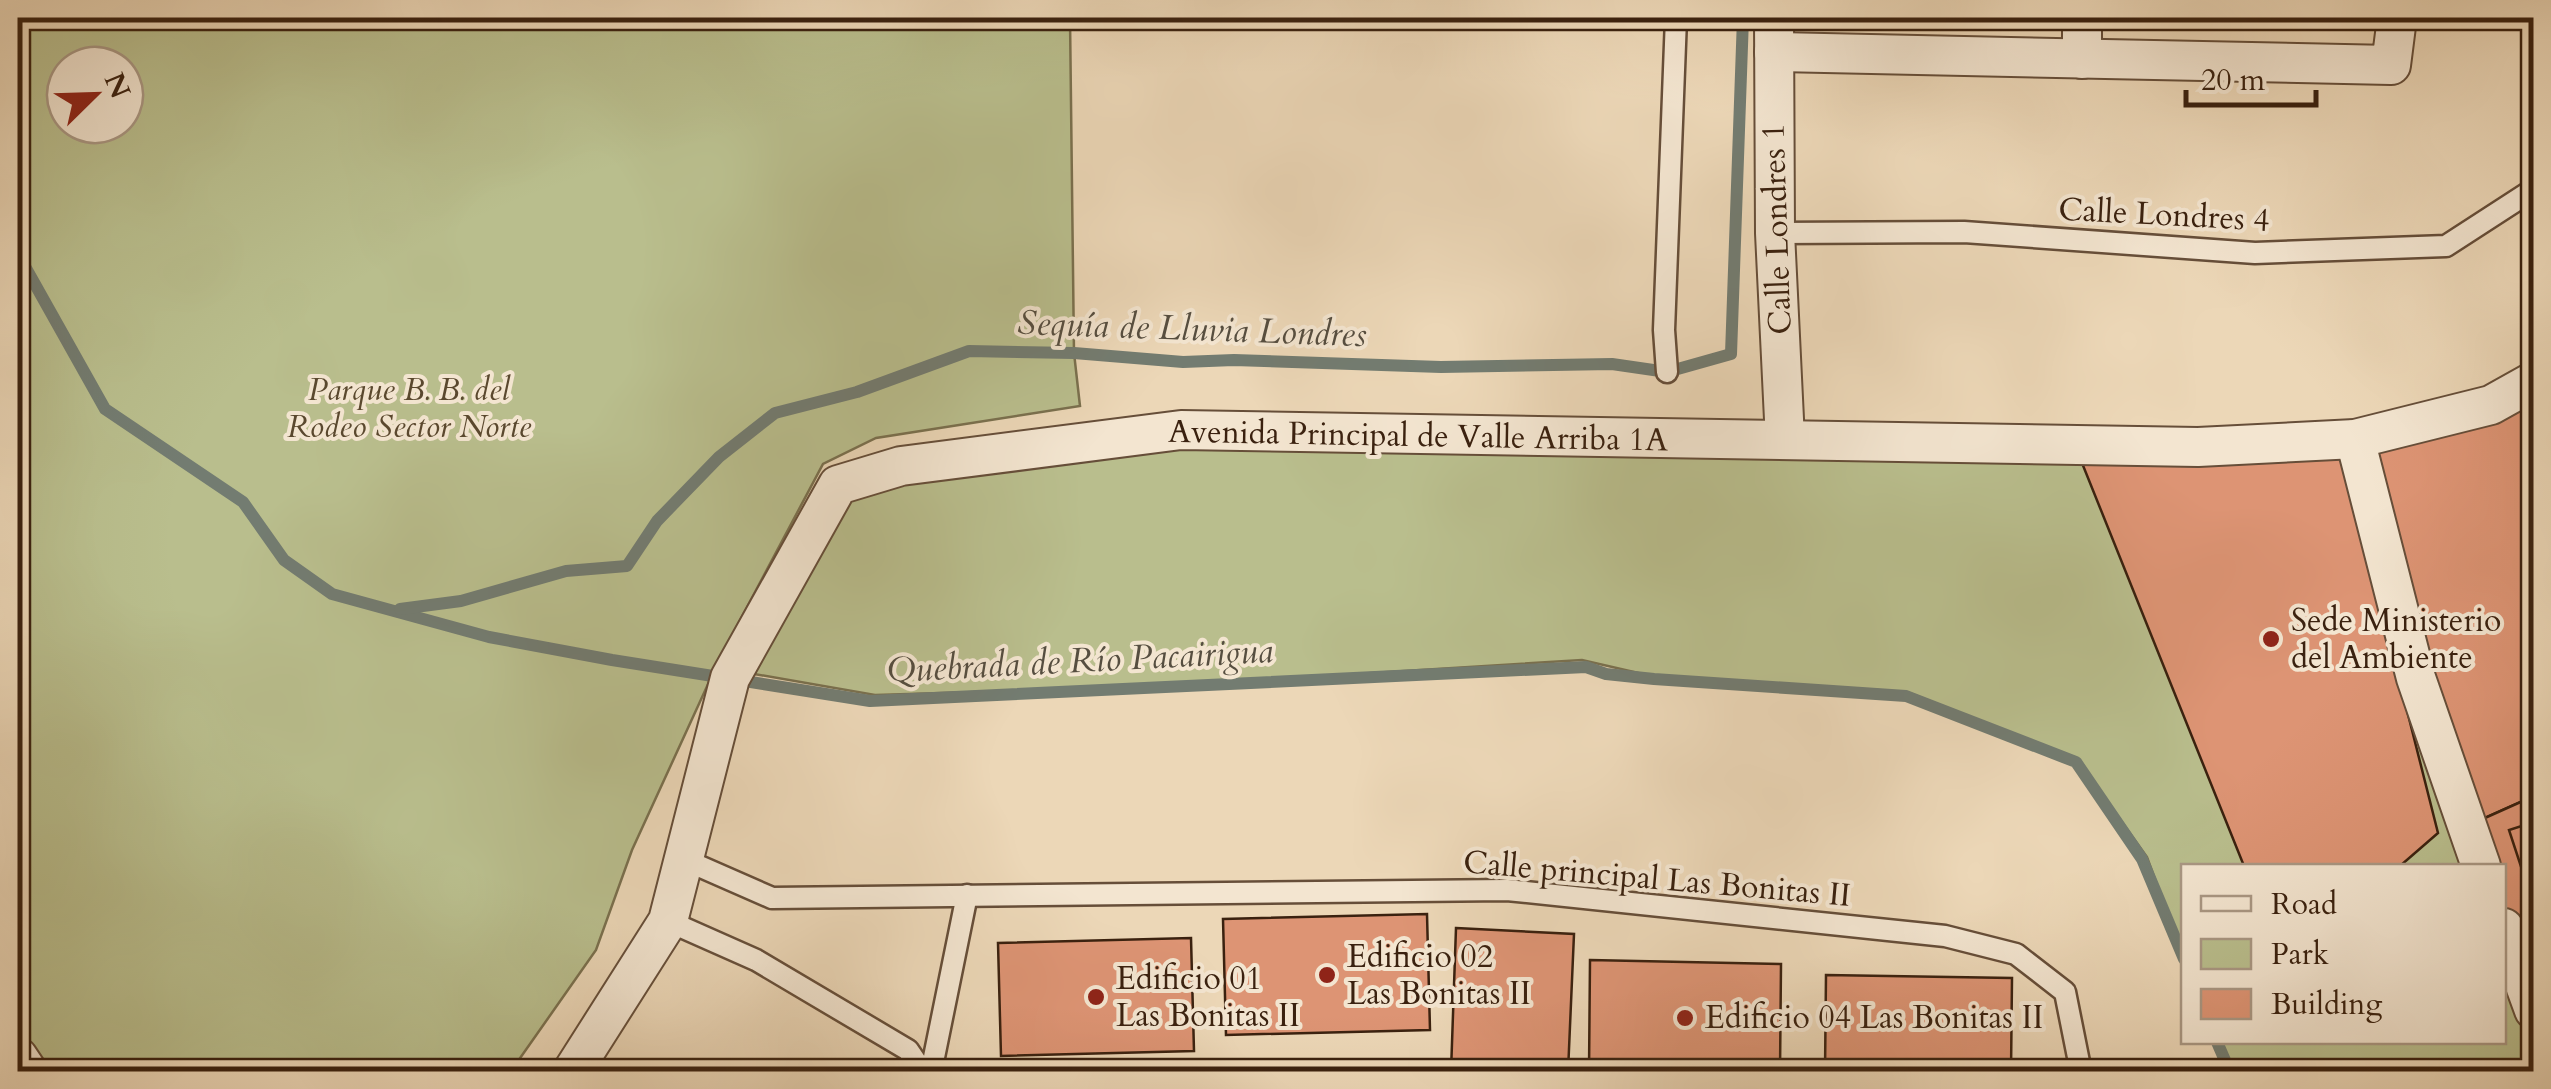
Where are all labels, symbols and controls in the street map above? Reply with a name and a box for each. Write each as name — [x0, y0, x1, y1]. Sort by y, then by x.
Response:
north arrow — [45, 45, 145, 145]
scale bar — [2186, 45, 2316, 107]
text: 20 m — [2201, 60, 2266, 101]
text: N — [95, 67, 139, 104]
street label: Calle Londres 1 — [1751, 123, 1803, 335]
street label: Calle Londres 4 — [2057, 187, 2271, 243]
water label: Sequía de Lluvia Londres — [1017, 299, 1368, 359]
park label: Parque B. B. del Rodeo Sector Norte — [287, 368, 532, 449]
street label: Avenida Principal de Valle Arriba 1A — [1168, 410, 1669, 462]
place label: Sede Ministerio del Ambiente — [2291, 599, 2501, 680]
water label: Quebrada de Río Pacairigua — [886, 627, 1274, 695]
marker: Sede Ministerio del Ambiente — [2260, 628, 2282, 650]
street label: Calle principal Las Bonitas II — [1462, 840, 1852, 918]
legend — [2181, 864, 2506, 1044]
text: Road — [2271, 884, 2337, 925]
text: Park — [2271, 934, 2329, 975]
place label: Edificio 02 Las Bonitas II — [1347, 935, 1531, 1016]
place label: Edificio 01 Las Bonitas II — [1116, 957, 1300, 1038]
marker: Edificio 02 Las Bonitas II — [1316, 964, 1338, 986]
text: Building — [2271, 984, 2382, 1025]
marker: Edificio 01 Las Bonitas II — [1085, 986, 1107, 1008]
place label: Edificio 04 Las Bonitas II — [1705, 996, 2043, 1040]
marker: Edificio 04 Las Bonitas II — [1674, 1007, 1696, 1029]

